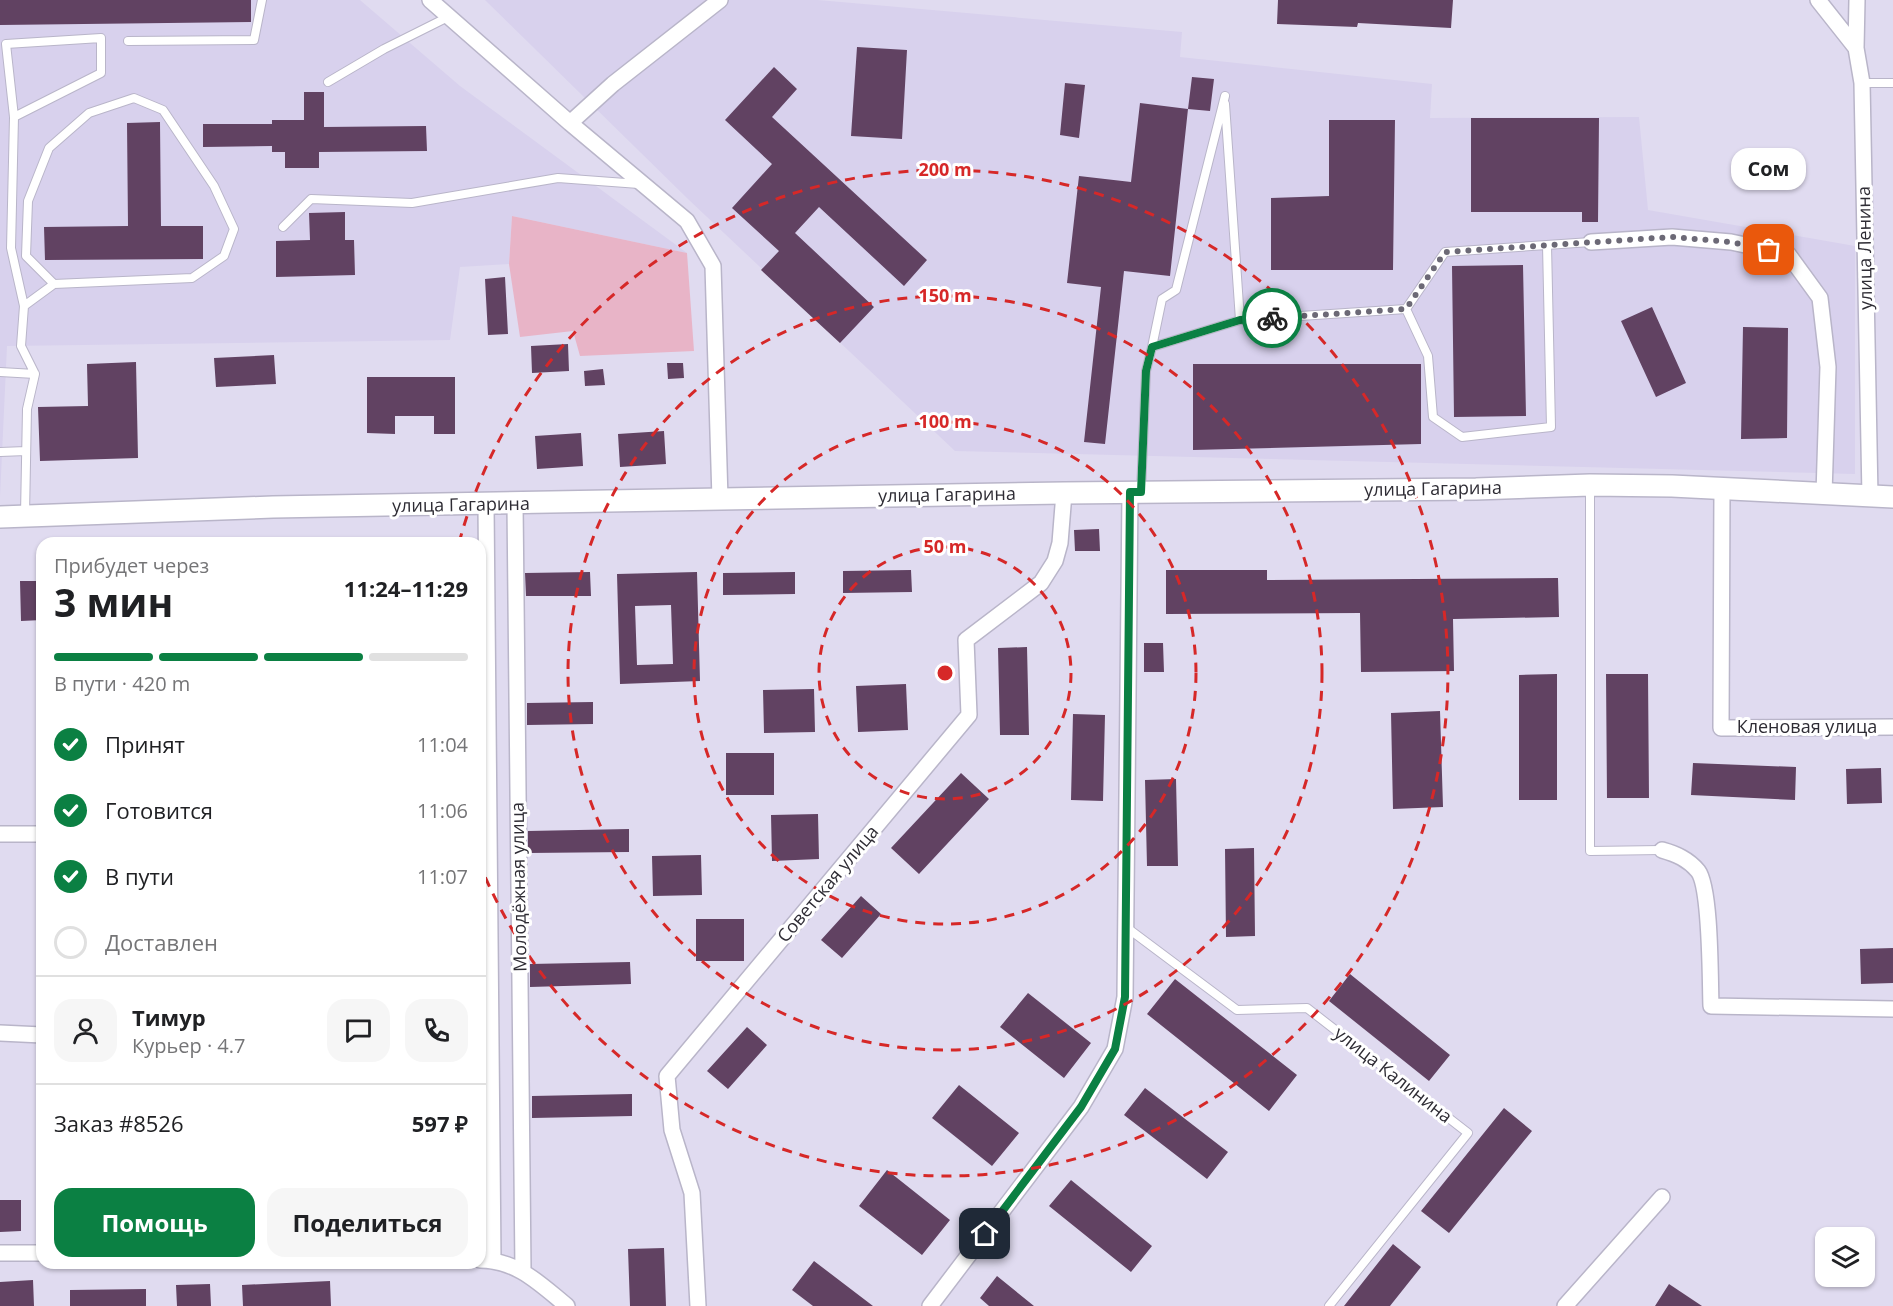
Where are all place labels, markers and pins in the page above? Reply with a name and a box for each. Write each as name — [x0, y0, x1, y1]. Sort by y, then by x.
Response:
callout: Сом — [1732, 148, 1806, 190]
pin — [1743, 224, 1794, 275]
centre of rings — [935, 663, 955, 683]
pin — [959, 1208, 1010, 1259]

